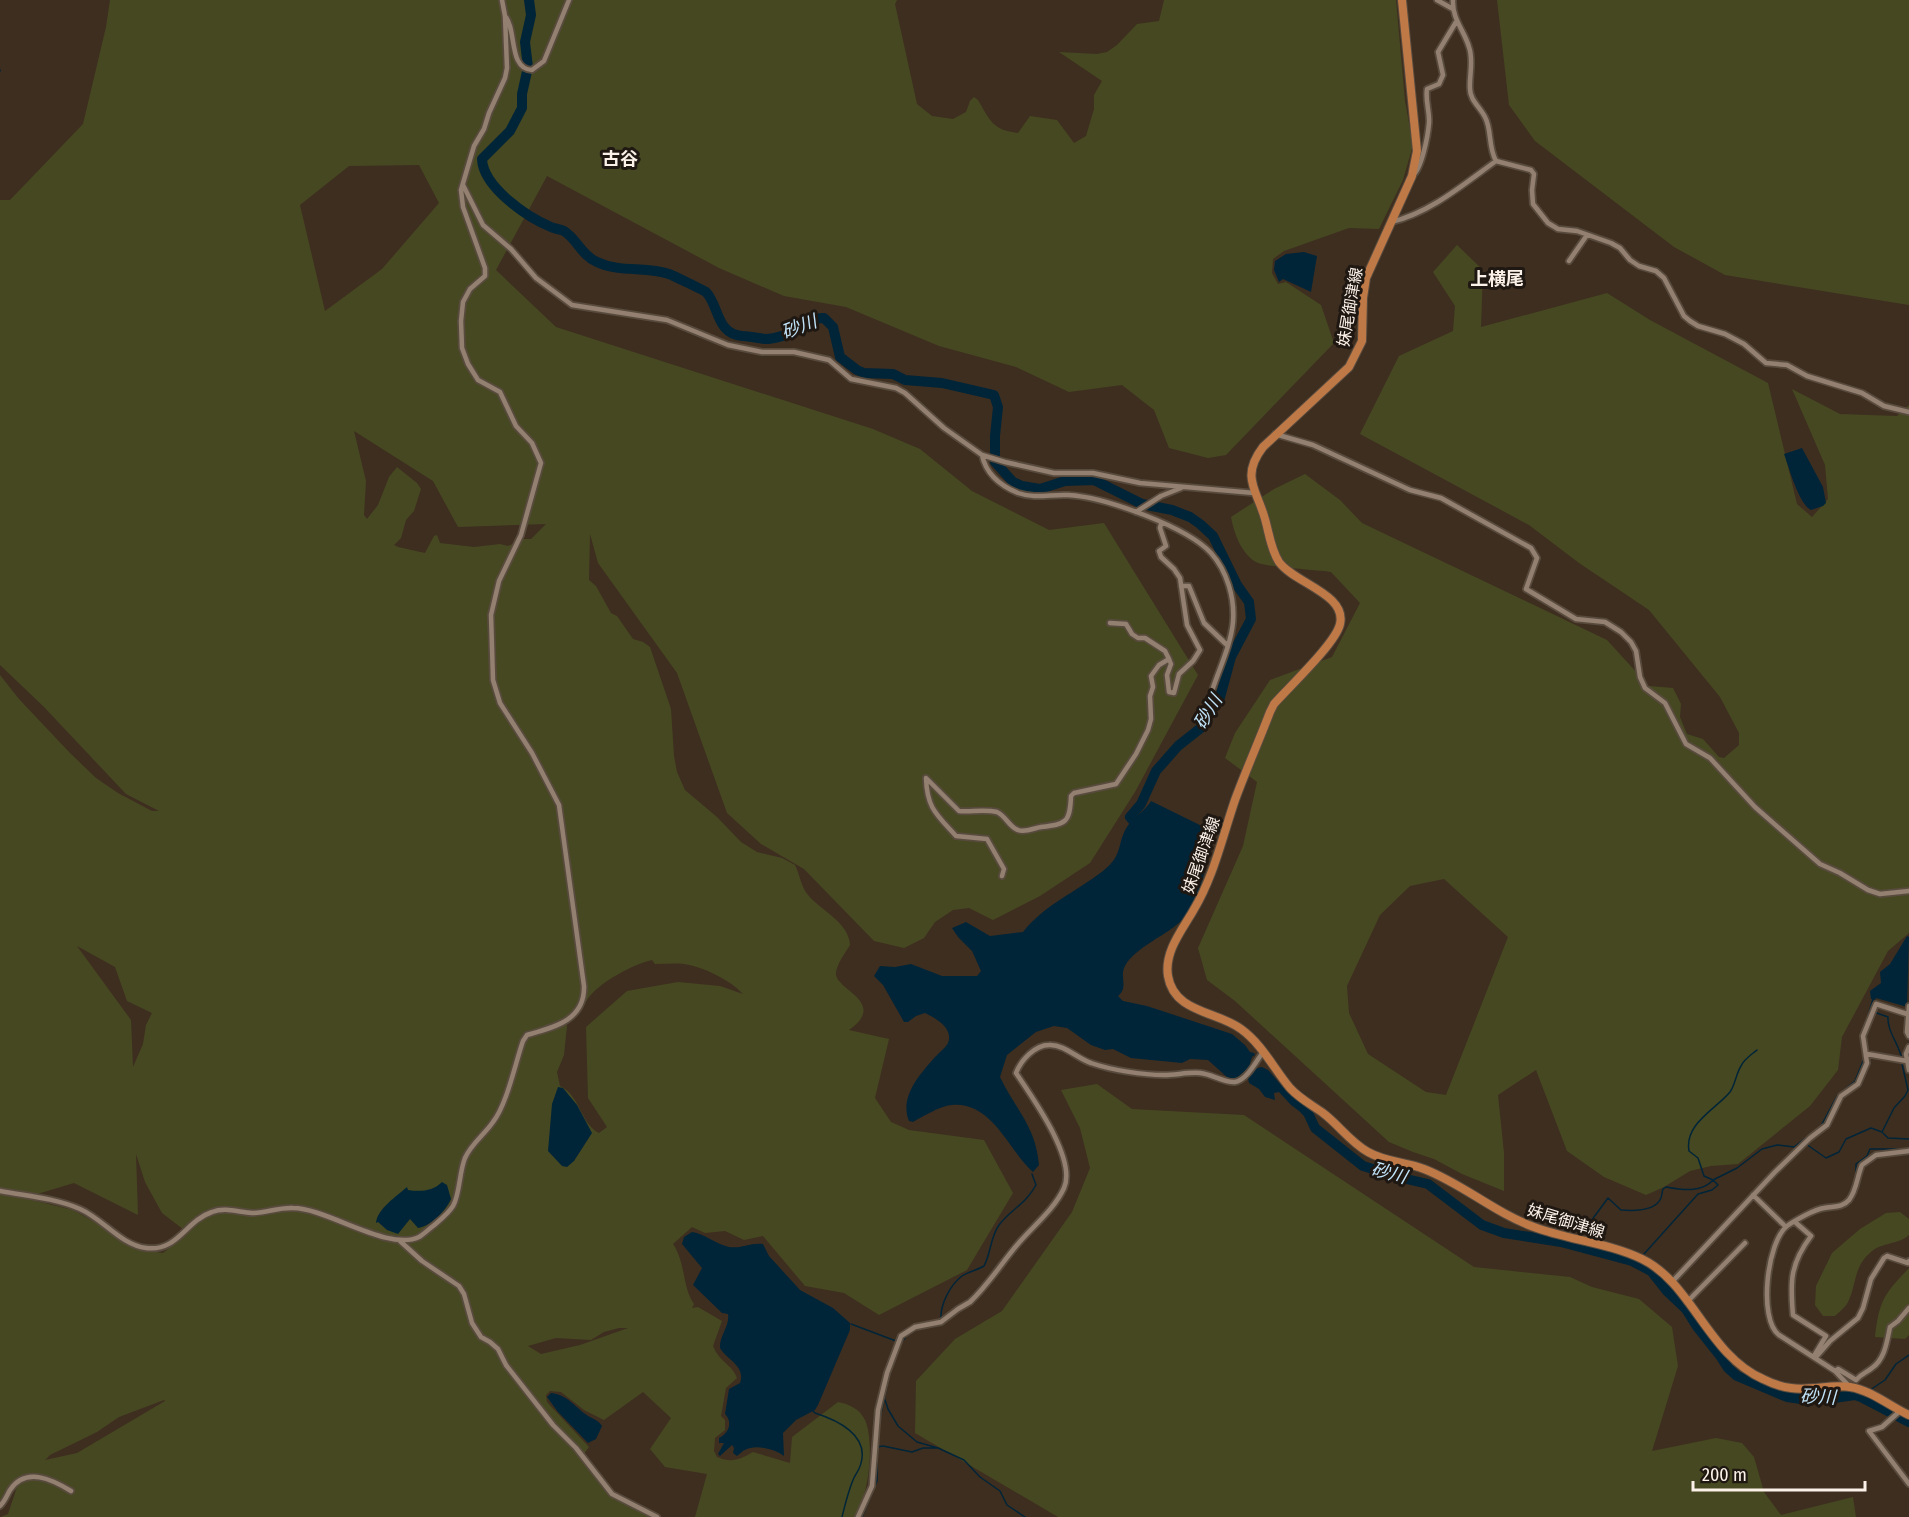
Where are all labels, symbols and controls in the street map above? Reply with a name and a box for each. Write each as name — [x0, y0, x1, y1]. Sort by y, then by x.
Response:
district label: 古谷 — [602, 148, 638, 170]
street label: 妹尾御津線 — [1334, 266, 1366, 348]
district label: 上横尾 — [1470, 268, 1524, 290]
water label: 砂川 — [778, 310, 822, 344]
water label: 砂川 — [1189, 689, 1228, 733]
street label: 妹尾御津線 — [1178, 814, 1224, 896]
water label: 砂川 — [1369, 1158, 1411, 1189]
street label: 妹尾御津線 — [1525, 1200, 1607, 1242]
water label: 砂川 — [1800, 1385, 1838, 1409]
scale bar — [1693, 1454, 1866, 1492]
text: 200 m — [1702, 1464, 1747, 1486]

